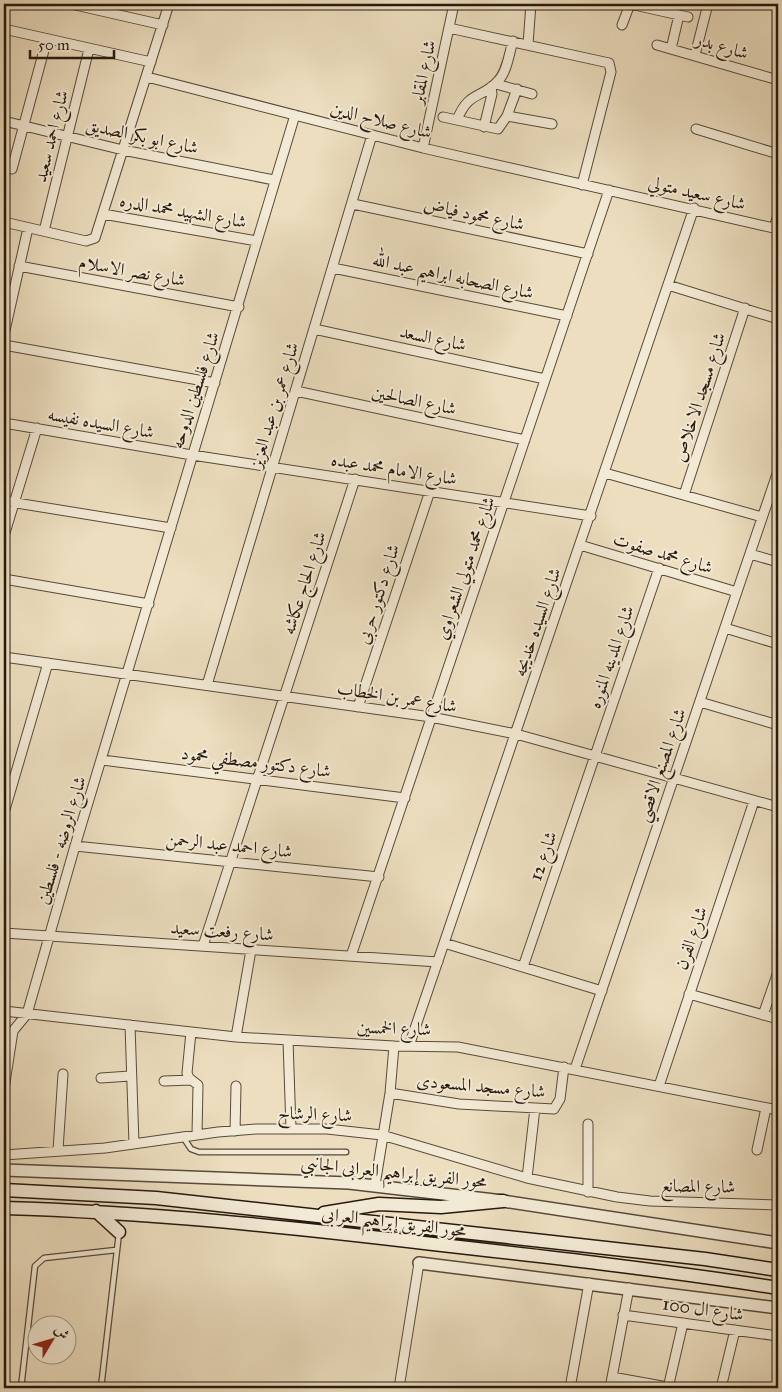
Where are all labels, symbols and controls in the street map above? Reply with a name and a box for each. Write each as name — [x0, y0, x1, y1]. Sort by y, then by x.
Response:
street label: شارع بدر — [690, 27, 751, 68]
scale bar — [30, 28, 114, 60]
text: 50 m — [38, 36, 70, 54]
street label: شارع المقابر — [405, 38, 444, 109]
street label: شارع احمد سعيد — [29, 88, 77, 185]
street label: شارع صلاح الدين — [327, 97, 434, 148]
street label: شارع ابو بكر الصديق — [83, 113, 200, 163]
street label: شارع سعيد متولي — [645, 171, 748, 219]
street label: شارع الشهيد محمد الدره — [117, 189, 248, 237]
street label: شارع محمود فياض — [421, 193, 526, 239]
street label: شارع الصحابه ابراهيم عبد الله — [369, 245, 536, 311]
street label: شارع نصر الاسلام — [76, 251, 187, 296]
street label: شارع السعد — [397, 320, 468, 360]
street label: شارع فلسطين الدوحه — [166, 329, 228, 453]
street label: شارع مسجد الاخلاص — [668, 329, 734, 466]
street label: شارع عمر بن عبد العزيز — [244, 339, 307, 474]
street label: شارع الصالحين — [369, 380, 458, 424]
street label: شارع السيده نفيسه — [45, 403, 156, 447]
street label: شارع الامام محمد عبده — [329, 448, 459, 495]
street label: شارع محمد متولي الشعراوي — [430, 494, 504, 644]
street label: شارع محمد صفوت — [609, 527, 715, 582]
street label: شارع الحاج عكاشه — [277, 529, 336, 639]
street label: شارع دكتور حربى — [352, 541, 408, 648]
street label: شارع السيده خديجه — [508, 565, 570, 681]
street label: شارع المدينه المنوره — [583, 603, 643, 713]
street label: شارع عمر بن الخطاب — [335, 677, 459, 721]
street label: شارع المصنع الاقصي — [631, 705, 696, 827]
street label: شارع دكتور مصطفي محمود — [179, 742, 332, 789]
street label: شارع الروضه - فلسطين — [31, 773, 95, 908]
street label: شارع احمد عبد الرحمن — [164, 827, 293, 867]
street label: شارع 12 — [524, 828, 566, 885]
street label: شارع الفرن — [670, 903, 716, 974]
street label: شارع رفعت سعيد — [169, 916, 274, 950]
street label: شارع الخمسين — [356, 1016, 432, 1044]
street label: شارع مسجد المسعودى — [415, 1069, 546, 1107]
street label: شارع الرشاح — [277, 1102, 353, 1131]
street label: محور الفريق إبراهيم العرابى الجانبي — [299, 1151, 488, 1200]
street label: شارع المصانع — [660, 1174, 736, 1203]
street label: محور الفريق إبراهيم العرابى — [320, 1202, 468, 1249]
street label: شارع ال 100 — [660, 1292, 745, 1330]
north arrow — [28, 1314, 78, 1364]
text: ش — [51, 1322, 73, 1343]

